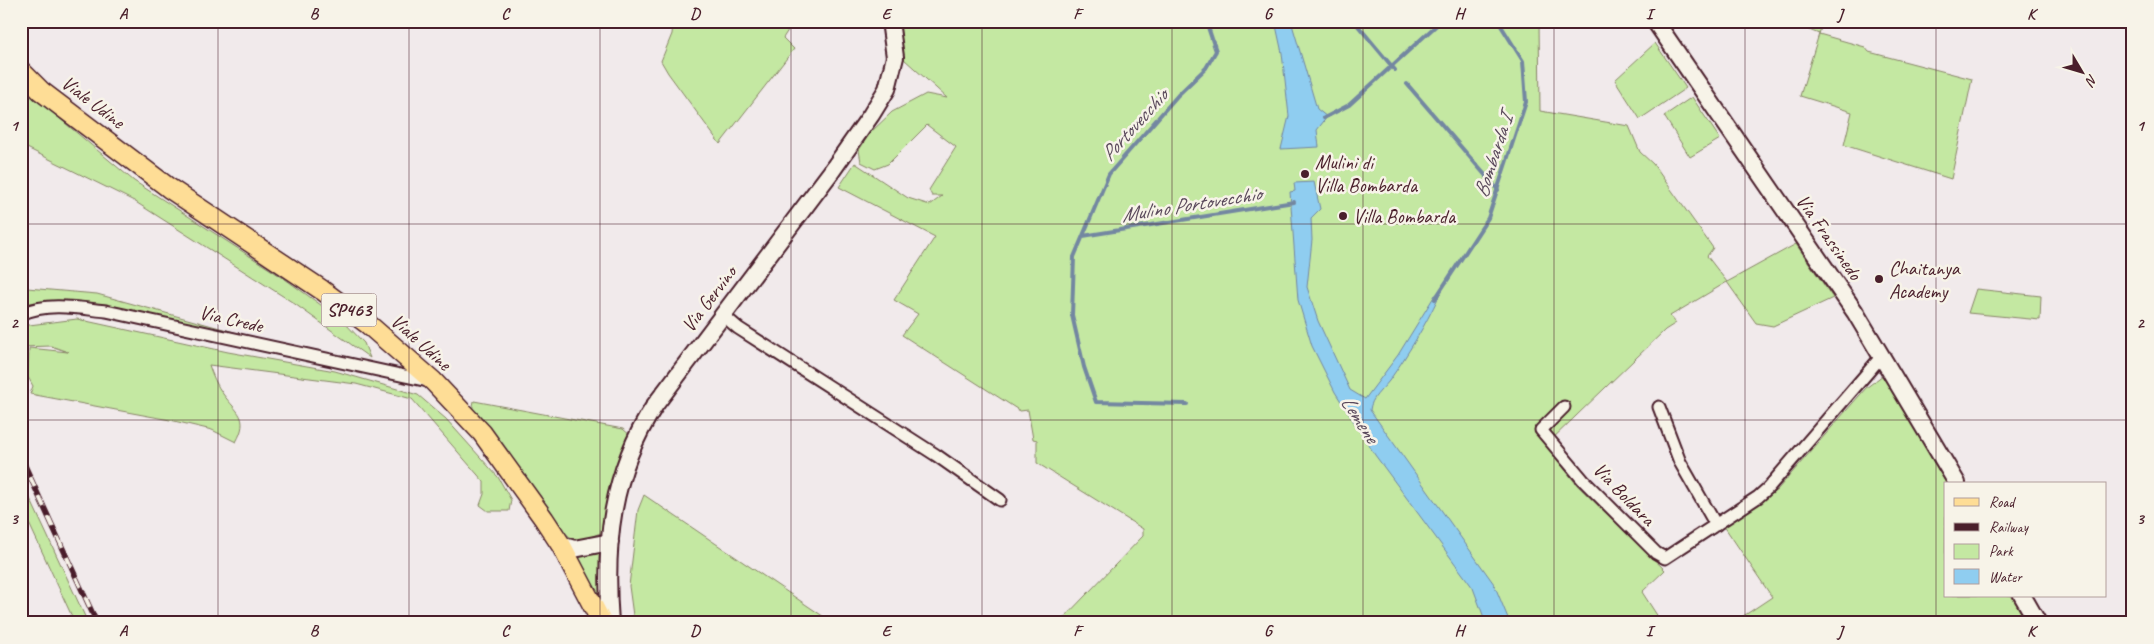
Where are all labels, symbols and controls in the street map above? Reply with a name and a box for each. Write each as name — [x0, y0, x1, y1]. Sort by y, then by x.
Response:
text: A — [119, 4, 129, 24]
text: B — [310, 4, 320, 24]
text: C — [501, 4, 511, 24]
text: D — [690, 4, 701, 24]
text: E — [882, 4, 893, 24]
text: F — [1073, 4, 1084, 24]
text: G — [1264, 4, 1274, 24]
text: H — [1454, 4, 1466, 24]
text: I — [1646, 4, 1656, 24]
text: J — [1836, 4, 1845, 24]
text: K — [2027, 4, 2039, 24]
north arrow — [2056, 48, 2106, 98]
street label: Viale Udine — [56, 70, 131, 135]
text: N — [2081, 71, 2101, 90]
water label: Portovecchio — [1095, 81, 1175, 166]
water label: Bombarda I — [1467, 104, 1521, 201]
text: 1 — [10, 116, 19, 136]
text: 1 — [2136, 116, 2145, 136]
place label: Mulini di Villa Bombarda — [1315, 150, 1419, 198]
marker: Mulini di Villa Bombarda — [1299, 168, 1311, 180]
water label: Mulino Portovecchio — [1119, 180, 1266, 228]
street label: Via Frassinedo — [1790, 189, 1868, 285]
place label: Villa Bombarda — [1353, 204, 1457, 229]
marker: Villa Bombarda — [1337, 210, 1349, 222]
place label: Chaitanya Academy — [1889, 256, 1961, 304]
street label: Via Gervino — [676, 259, 743, 337]
marker: Chaitanya Academy — [1873, 273, 1885, 285]
road number: SP463 — [322, 294, 376, 326]
street label: Via Crede — [197, 300, 266, 339]
street label: Viale Udine — [385, 308, 458, 377]
text: 2 — [10, 313, 19, 333]
text: 2 — [2136, 313, 2145, 333]
water label: Lemene — [1335, 391, 1386, 450]
street label: Via Boldara — [1588, 457, 1662, 532]
legend — [1944, 482, 2106, 596]
text: Road — [1989, 493, 2016, 512]
text: 3 — [10, 509, 19, 529]
text: 3 — [2136, 509, 2145, 529]
text: Railway — [1989, 518, 2030, 537]
text: Park — [1989, 542, 2014, 561]
text: Water — [1989, 568, 2023, 587]
text: A — [119, 621, 129, 641]
text: B — [310, 621, 320, 641]
text: C — [501, 621, 511, 641]
text: D — [690, 621, 701, 641]
text: E — [882, 621, 893, 641]
text: F — [1073, 621, 1084, 641]
text: G — [1264, 621, 1274, 641]
text: H — [1454, 621, 1466, 641]
text: I — [1646, 621, 1656, 641]
text: J — [1836, 621, 1845, 641]
text: K — [2027, 621, 2039, 641]

